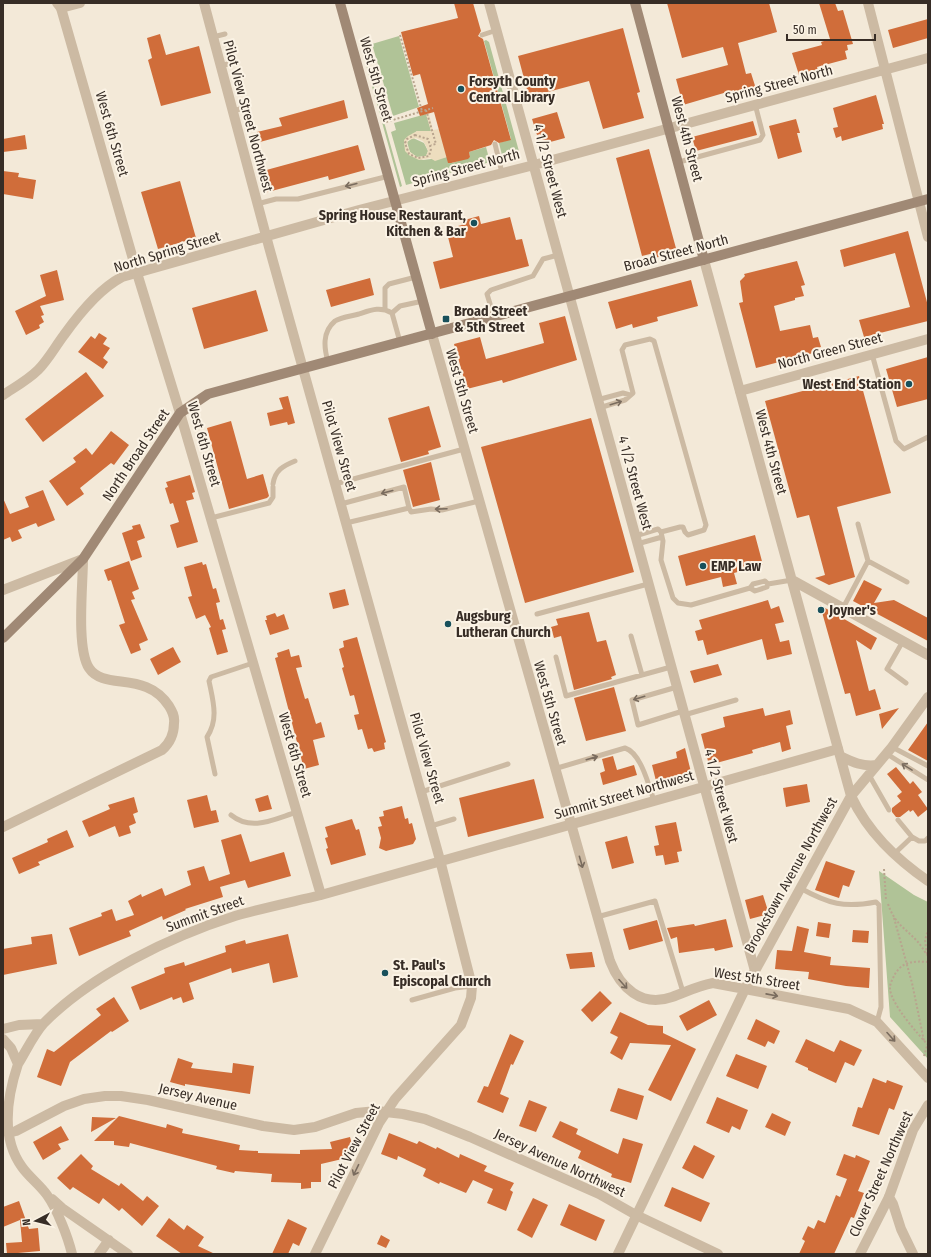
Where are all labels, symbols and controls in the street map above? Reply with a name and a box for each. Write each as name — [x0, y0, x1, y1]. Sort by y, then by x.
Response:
scale bar — [787, 16, 875, 42]
text: 50 m — [793, 23, 817, 37]
street label: West 5th Street — [356, 35, 396, 124]
street label: Pilot View Street Northwest — [219, 38, 277, 194]
street label: Spring Street North — [723, 61, 835, 107]
place label: Forsyth County Central Library — [469, 73, 556, 106]
marker: Forsyth County Central Library — [456, 84, 466, 94]
street label: West 6th Street — [92, 89, 132, 179]
street label: West 4th Street — [667, 95, 707, 184]
street label: 4 1/2 Street West — [529, 122, 571, 220]
street label: Spring Street North — [410, 145, 522, 191]
one-way arrow — [344, 182, 357, 189]
place label: Spring House Restaurant, Kitchen & Bar — [319, 207, 467, 240]
marker: Spring House Restaurant, Kitchen & Bar — [469, 218, 479, 228]
street label: North Spring Street — [112, 228, 223, 276]
street label: Broad Street North — [622, 231, 730, 275]
place label: Broad Street & 5th Street — [454, 303, 529, 336]
marker: Broad Street & 5th Street — [441, 314, 451, 324]
street label: North Green Street — [776, 329, 884, 373]
street label: West 5th Street — [442, 347, 482, 436]
place label: West End Station — [803, 376, 901, 393]
marker: West End Station — [904, 379, 914, 389]
street label: Pilot View Street — [318, 398, 360, 494]
street label: West 6th Street — [184, 399, 224, 489]
one-way arrow — [609, 399, 622, 406]
street label: North Broad Street — [99, 405, 173, 504]
street label: West 4th Street — [751, 408, 791, 497]
street label: 4 1/2 Street West — [614, 434, 656, 532]
one-way arrow — [381, 488, 394, 496]
one-way arrow — [435, 505, 448, 513]
place label: EMP Law — [711, 558, 762, 575]
marker: EMP Law — [698, 561, 708, 571]
place label: Joyner's — [828, 602, 876, 619]
marker: Joyner's — [816, 605, 826, 615]
place label: Augsburg Lutheran Church — [455, 608, 551, 641]
marker: Augsburg Lutheran Church — [443, 619, 453, 629]
street label: West 5th Street — [530, 659, 570, 748]
one-way arrow — [633, 695, 646, 702]
street label: West 6th Street — [275, 710, 315, 800]
street label: Pilot View Street — [406, 710, 448, 806]
street label: 4 1/2 Street West — [700, 747, 742, 845]
one-way arrow — [585, 754, 598, 761]
one-way arrow — [902, 763, 913, 771]
street label: Summit Street Northwest — [552, 767, 696, 823]
street label: Brookstown Avenue Northwest — [741, 794, 841, 956]
one-way arrow — [578, 855, 585, 868]
street label: Summit Street — [164, 892, 247, 936]
place label: St. Paul's Episcopal Church — [393, 957, 491, 990]
street label: West 5th Street — [713, 964, 802, 994]
marker: St. Paul's Episcopal Church — [380, 968, 390, 978]
one-way arrow — [618, 979, 627, 989]
one-way arrow — [765, 991, 778, 999]
one-way arrow — [886, 1032, 895, 1042]
street label: Jersey Avenue — [157, 1080, 239, 1114]
street label: Pilot View Street — [324, 1100, 384, 1192]
street label: Clover Street Northwest — [846, 1108, 917, 1240]
street label: Jersey Avenue Northwest — [492, 1125, 629, 1201]
one-way arrow — [352, 1164, 359, 1176]
north arrow — [16, 1201, 56, 1241]
text: N — [20, 1218, 33, 1226]

